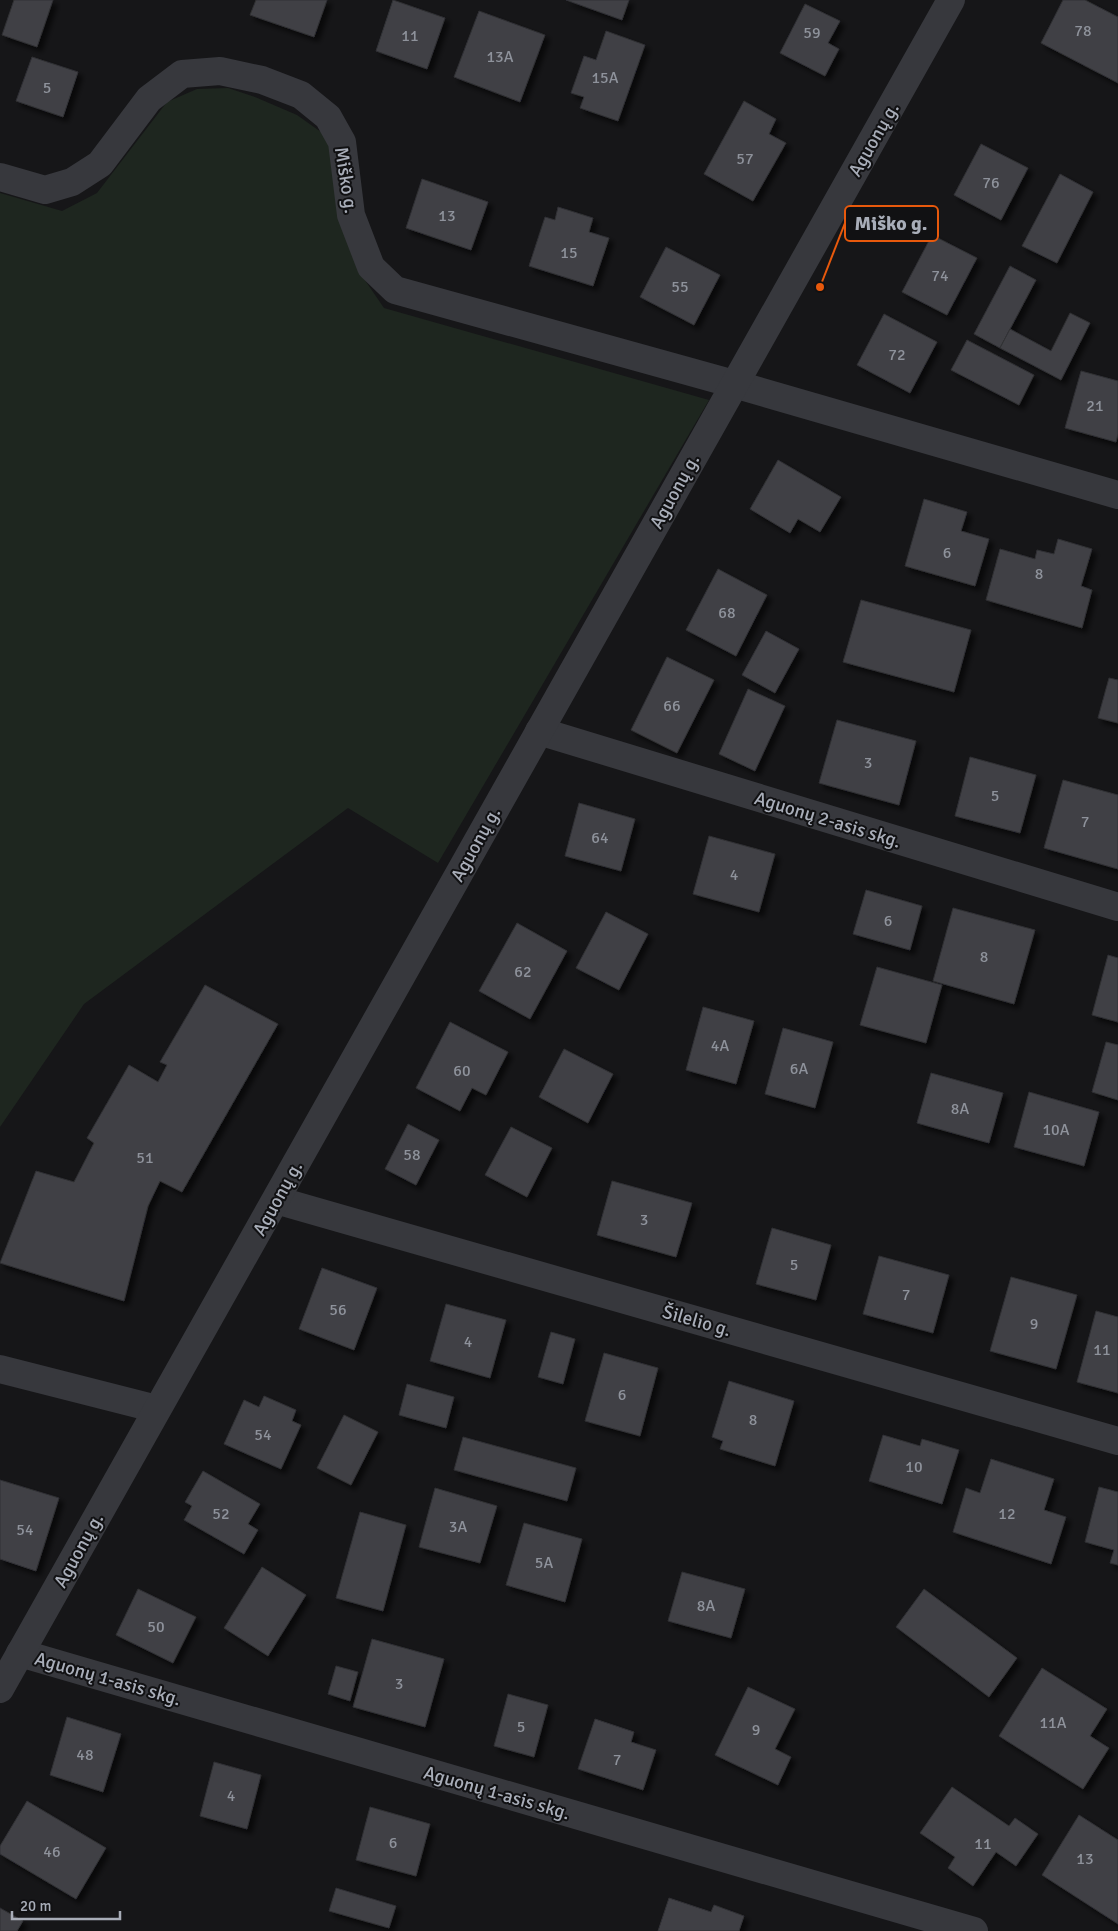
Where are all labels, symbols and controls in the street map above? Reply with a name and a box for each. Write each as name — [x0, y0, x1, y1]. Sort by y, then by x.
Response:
house number: 78 — [1074, 21, 1092, 41]
house number: 59 — [803, 23, 821, 43]
house number: 11 — [401, 26, 419, 46]
house number: 13A — [486, 47, 514, 67]
house number: 15A — [591, 68, 619, 88]
house number: 5 — [43, 78, 51, 98]
street label: Aguonų g. — [843, 98, 905, 181]
street label: Miško g. — [329, 145, 363, 215]
house number: 57 — [736, 149, 754, 169]
house number: 76 — [982, 173, 1000, 193]
house number: 13 — [438, 206, 456, 226]
callout: Miško g. — [845, 206, 938, 241]
text: Miško g. — [855, 211, 927, 236]
house number: 15 — [560, 243, 578, 263]
house number: 74 — [931, 266, 949, 286]
house number: 55 — [671, 277, 689, 297]
house number: 72 — [888, 345, 906, 365]
house number: 21 — [1086, 396, 1104, 416]
street label: Aguonų g. — [645, 450, 705, 533]
house number: 6 — [943, 543, 951, 563]
house number: 8 — [1035, 564, 1043, 584]
house number: 68 — [718, 603, 736, 623]
house number: 66 — [663, 696, 681, 716]
house number: 3 — [864, 753, 872, 773]
street label: Aguonų 2-asis skg. — [752, 786, 904, 854]
house number: 5 — [991, 786, 999, 806]
street label: Aguonų g. — [446, 803, 506, 886]
house number: 7 — [1081, 812, 1089, 832]
house number: 64 — [591, 828, 609, 848]
house number: 4 — [730, 865, 739, 885]
house number: 6 — [884, 911, 892, 931]
house number: 8 — [980, 947, 988, 967]
house number: 62 — [514, 962, 532, 982]
house number: 4A — [711, 1036, 729, 1056]
house number: 6A — [790, 1059, 808, 1079]
house number: 60 — [453, 1061, 471, 1081]
house number: 8A — [951, 1099, 969, 1119]
house number: 10A — [1042, 1120, 1070, 1140]
house number: 58 — [403, 1145, 421, 1165]
house number: 51 — [136, 1148, 154, 1168]
street label: Aguonų g. — [248, 1157, 308, 1240]
house number: 3 — [640, 1210, 648, 1230]
house number: 5 — [790, 1255, 798, 1275]
house number: 7 — [902, 1285, 910, 1305]
street label: Šilelio g. — [660, 1299, 734, 1342]
house number: 56 — [329, 1300, 347, 1320]
house number: 9 — [1030, 1314, 1038, 1334]
house number: 4 — [464, 1332, 473, 1352]
house number: 11 — [1093, 1340, 1111, 1360]
house number: 6 — [618, 1385, 626, 1405]
house number: 8 — [749, 1410, 757, 1430]
house number: 54 — [254, 1425, 272, 1445]
house number: 10 — [905, 1457, 923, 1477]
house number: 52 — [212, 1504, 230, 1524]
house number: 12 — [998, 1504, 1016, 1524]
street label: Aguonų g. — [49, 1509, 109, 1592]
house number: 3A — [449, 1517, 467, 1537]
house number: 54 — [16, 1520, 34, 1540]
house number: 5A — [535, 1553, 553, 1573]
house number: 8A — [697, 1596, 715, 1616]
house number: 50 — [147, 1617, 165, 1637]
street label: Aguonų 1-asis skg. — [32, 1647, 184, 1711]
house number: 3 — [395, 1674, 403, 1694]
house number: 11A — [1039, 1713, 1067, 1733]
house number: 5 — [517, 1717, 525, 1737]
house number: 9 — [752, 1720, 760, 1740]
house number: 48 — [76, 1745, 94, 1765]
house number: 7 — [613, 1750, 621, 1770]
street label: Aguonų 1-asis skg. — [421, 1761, 573, 1825]
house number: 4 — [227, 1786, 236, 1806]
house number: 6 — [389, 1833, 397, 1853]
house number: 11 — [974, 1834, 992, 1854]
house number: 46 — [43, 1842, 61, 1862]
house number: 13 — [1076, 1849, 1094, 1869]
scale bar — [12, 1888, 120, 1920]
text: 20 m — [20, 1897, 51, 1915]

